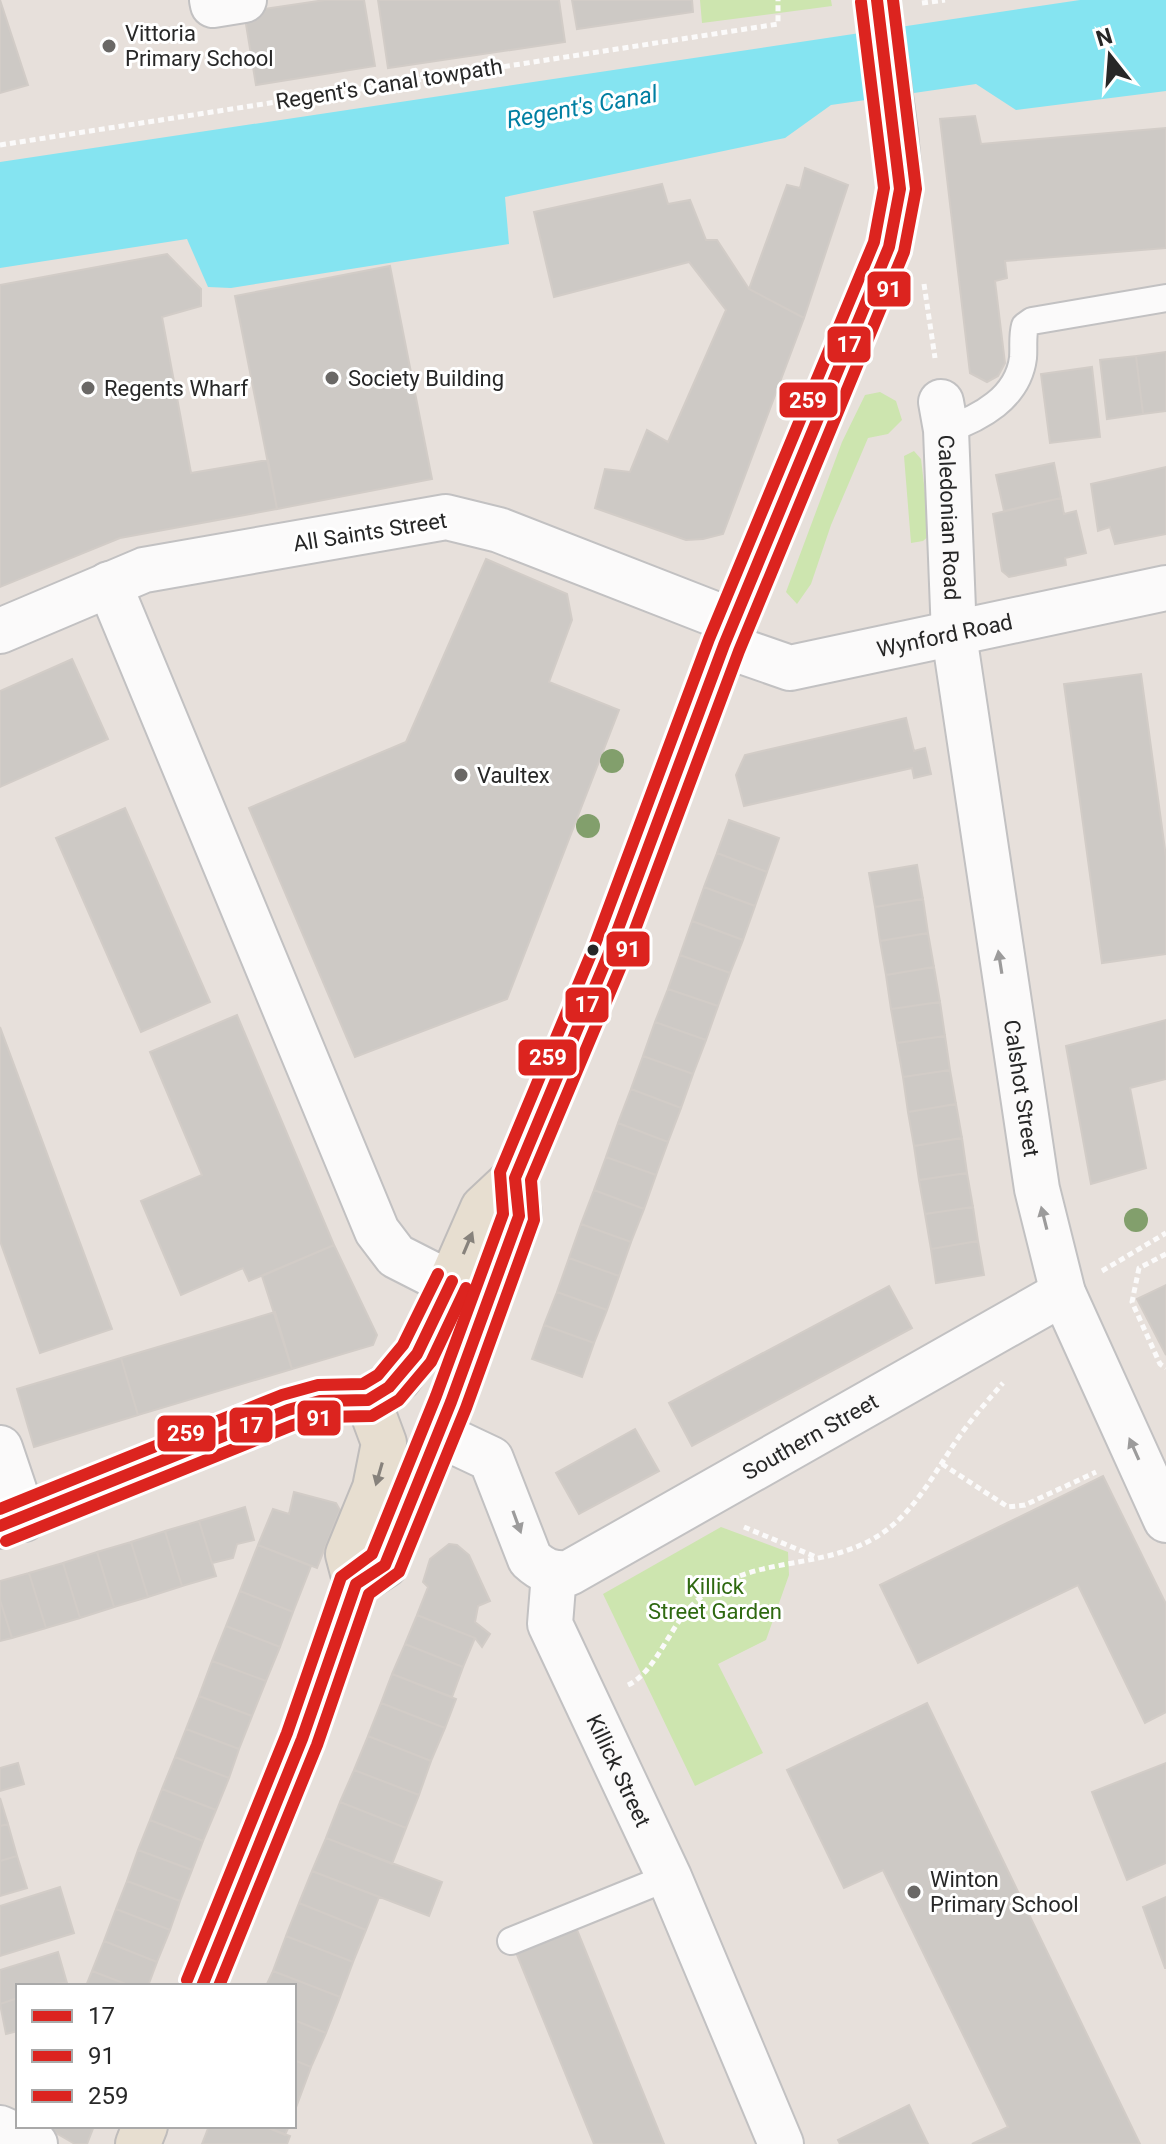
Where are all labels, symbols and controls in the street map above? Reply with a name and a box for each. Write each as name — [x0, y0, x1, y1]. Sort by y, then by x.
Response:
north arrow — [1070, 16, 1150, 96]
place label: Vittoria Primary School — [125, 21, 274, 71]
text: N — [1093, 23, 1115, 52]
marker: Vittoria Primary School — [100, 37, 118, 55]
street label: Regent's Canal towpath — [274, 54, 504, 114]
water label: Regent's Canal — [504, 80, 660, 134]
line badge: 91 — [866, 270, 912, 308]
text: 91 — [876, 277, 902, 302]
line badge: 17 — [826, 325, 872, 364]
text: 17 — [836, 332, 862, 357]
place label: Society Building — [348, 366, 504, 391]
marker: Society Building — [323, 369, 341, 387]
place label: Regents Wharf — [104, 376, 249, 401]
marker: Regents Wharf — [79, 379, 97, 397]
line badge: 259 — [778, 381, 839, 419]
text: 259 — [789, 388, 827, 413]
street label: Caledonian Road — [934, 434, 965, 601]
street label: All Saints Street — [291, 508, 449, 556]
street label: Wynford Road — [875, 609, 1015, 662]
place label: Vaultex — [477, 763, 550, 788]
marker: Vaultex — [452, 766, 470, 784]
line badge: 91 — [605, 930, 651, 968]
text: 91 — [615, 937, 641, 962]
unlabelled marker — [585, 942, 601, 958]
one-way arrow — [994, 949, 1006, 974]
line badge: 17 — [564, 986, 610, 1024]
text: 17 — [574, 992, 600, 1017]
street label: Calshot Street — [999, 1018, 1045, 1159]
line badge: 259 — [517, 1038, 578, 1077]
text: 259 — [529, 1045, 567, 1070]
one-way arrow — [1038, 1205, 1050, 1230]
one-way arrow — [461, 1231, 474, 1255]
street label: Southern Street — [738, 1388, 882, 1485]
line badge: 91 — [296, 1399, 342, 1437]
line badge: 17 — [228, 1406, 274, 1444]
text: 91 — [306, 1406, 332, 1431]
text: 17 — [238, 1413, 264, 1438]
line badge: 259 — [156, 1414, 217, 1453]
text: 259 — [167, 1421, 205, 1446]
one-way arrow — [1127, 1437, 1141, 1461]
one-way arrow — [372, 1462, 385, 1486]
one-way arrow — [511, 1510, 524, 1534]
park label: Killick Street Garden — [648, 1574, 782, 1624]
street label: Killick Street — [582, 1710, 656, 1831]
place label: Winton Primary School — [930, 1867, 1079, 1917]
marker: Winton Primary School — [905, 1883, 923, 1901]
legend — [16, 1984, 296, 2128]
text: 17 — [88, 2002, 115, 2030]
text: 91 — [88, 2042, 115, 2070]
text: 259 — [88, 2082, 128, 2110]

